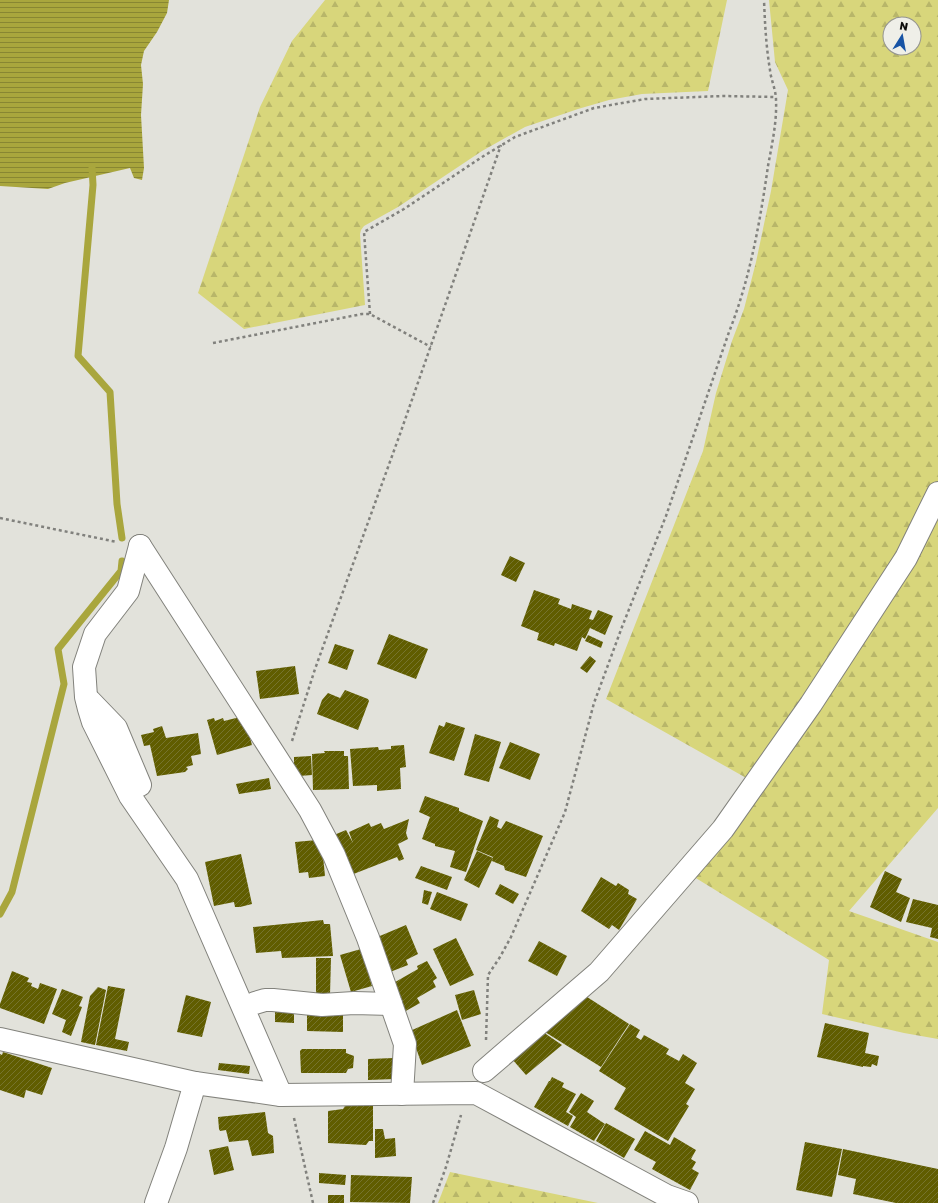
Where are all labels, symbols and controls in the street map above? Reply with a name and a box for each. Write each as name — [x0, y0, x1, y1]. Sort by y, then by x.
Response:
north arrow — [882, 16, 922, 56]
text: N — [899, 19, 909, 33]

